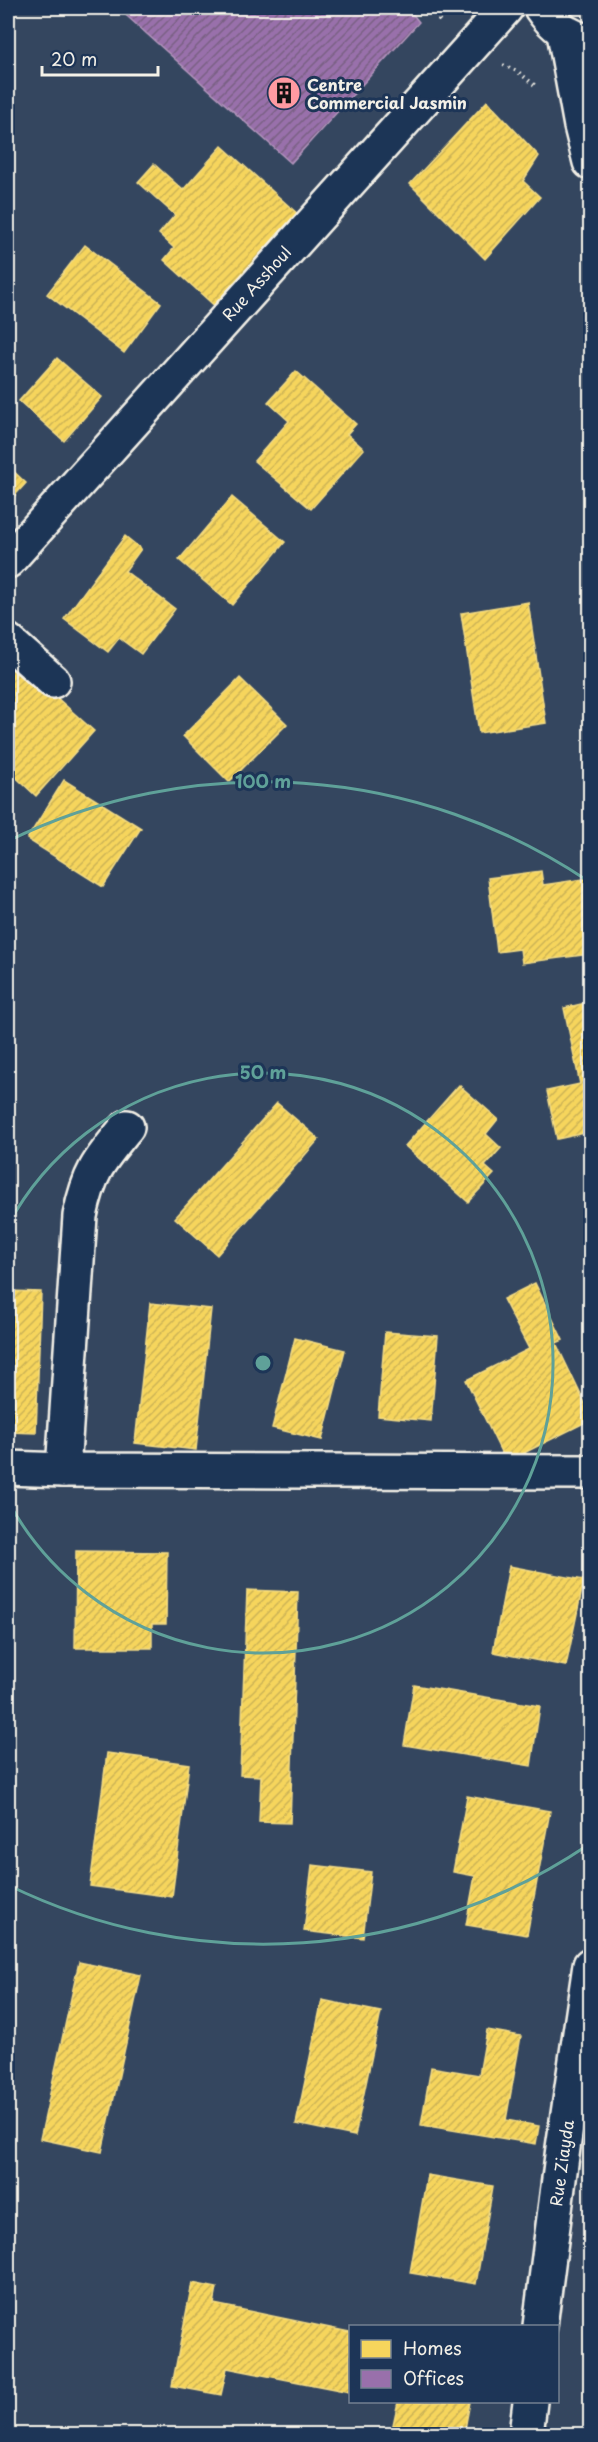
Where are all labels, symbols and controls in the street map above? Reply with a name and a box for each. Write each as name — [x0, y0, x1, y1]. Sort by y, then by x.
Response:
scale bar — [42, 39, 158, 77]
text: 20 m — [51, 45, 97, 72]
place label: Centre Commercial Jasmin — [307, 72, 467, 114]
building icon: Centre Commercial Jasmin — [266, 75, 302, 111]
street label: Rue Asshoul — [216, 240, 296, 326]
text: 100 m — [235, 767, 291, 794]
text: 50 m — [240, 1058, 286, 1085]
centre of rings — [253, 1353, 273, 1373]
street label: Rue Ziayda — [543, 2118, 579, 2208]
legend — [349, 2325, 559, 2403]
text: Homes — [403, 2334, 461, 2361]
text: Offices — [403, 2364, 464, 2391]

